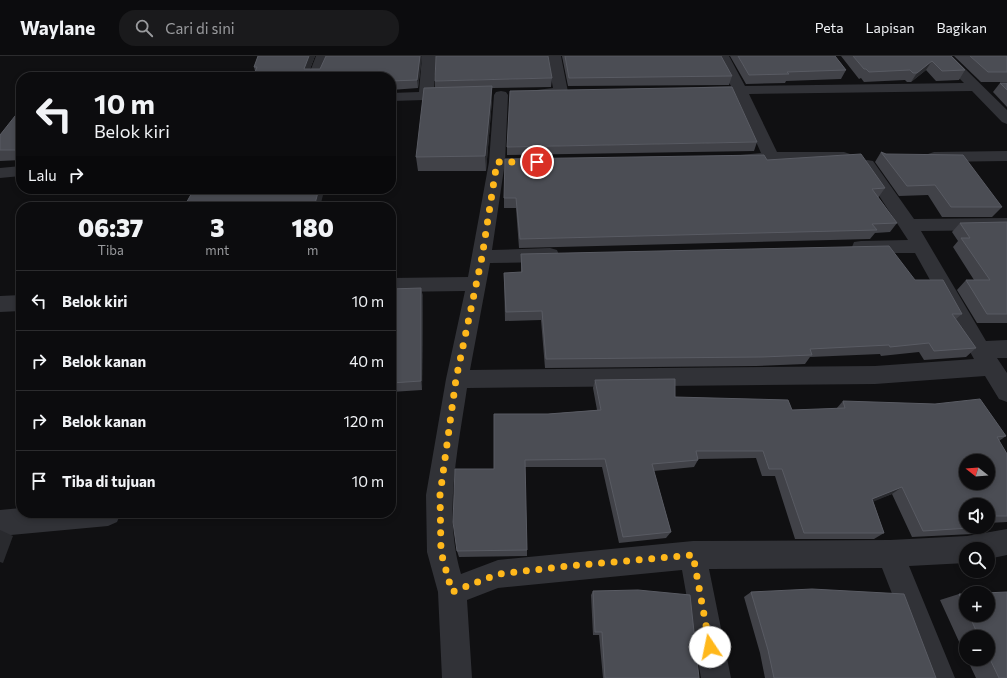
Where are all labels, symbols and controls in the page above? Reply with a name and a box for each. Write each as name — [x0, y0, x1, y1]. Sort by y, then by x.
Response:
search box — [119, 10, 399, 46]
text: Waylane — [20, 16, 95, 39]
icon: search — [133, 17, 155, 39]
text: Cari di sini — [165, 19, 235, 37]
text: Peta — [815, 19, 844, 36]
text: Lapisan — [866, 19, 915, 36]
text: Bagikan — [937, 19, 987, 36]
text: 10 m — [94, 86, 155, 120]
icon: left — [28, 88, 80, 140]
text: Belok kiri — [94, 120, 170, 142]
pin — [520, 145, 554, 179]
icon: arrive — [526, 151, 548, 173]
icon: right — [65, 164, 87, 186]
text: Lalu — [28, 166, 57, 184]
text: 06:37 — [78, 213, 143, 242]
text: 3 — [210, 213, 224, 242]
text: 180 — [292, 213, 334, 242]
text: Tiba — [98, 242, 124, 258]
text: mnt — [205, 242, 229, 258]
text: m — [307, 242, 318, 258]
icon: left — [28, 290, 50, 312]
text: Belok kiri — [62, 292, 128, 310]
text: 10 m — [352, 292, 384, 310]
icon: right — [28, 350, 50, 372]
text: Belok kanan — [62, 352, 146, 370]
text: 40 m — [349, 352, 384, 370]
icon: right — [28, 410, 50, 432]
text: Belok kanan — [62, 412, 146, 430]
text: 120 m — [344, 412, 384, 430]
north arrow — [959, 454, 995, 490]
map controls — [959, 454, 995, 666]
icon: arrive — [28, 470, 50, 492]
text: Tiba di tujuan — [62, 472, 156, 490]
text: 10 m — [352, 472, 384, 490]
button: sound — [959, 498, 995, 534]
button: search — [959, 542, 995, 578]
button: + — [959, 586, 995, 622]
position arrow — [689, 626, 731, 668]
button: − — [959, 630, 995, 666]

